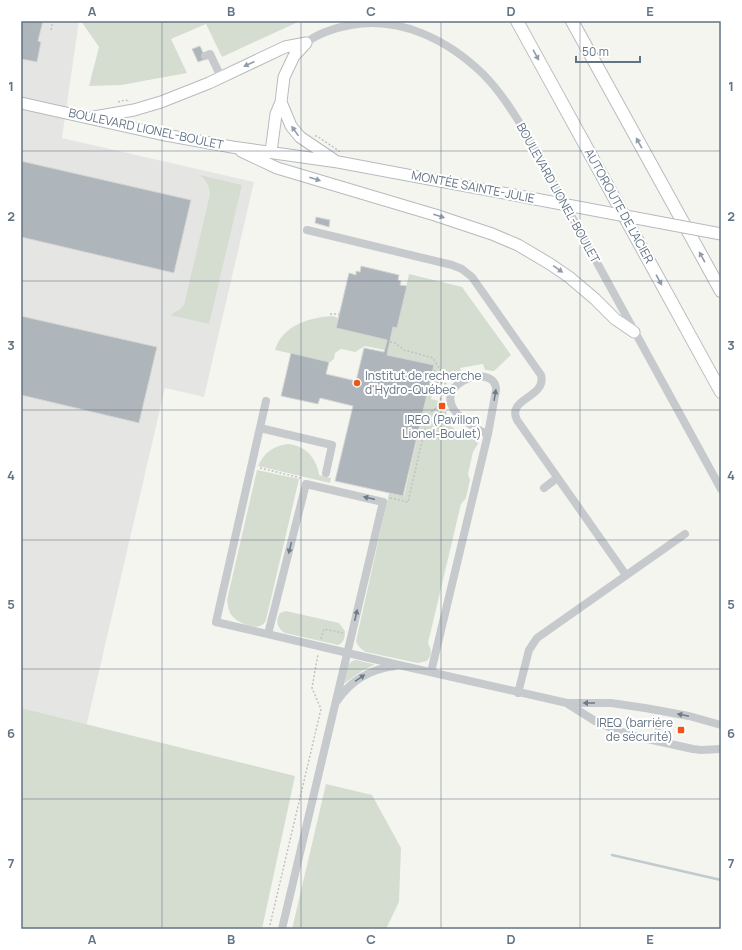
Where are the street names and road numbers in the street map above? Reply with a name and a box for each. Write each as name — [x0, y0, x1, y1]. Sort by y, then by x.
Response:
street label: BOULEVARD LIONEL-BOULET — [67, 104, 226, 153]
street label: BOULEVARD LIONEL-BOULET — [513, 120, 605, 267]
street label: AUTOROUTE DE L'ACIER — [581, 145, 658, 267]
street label: MONTÉE SAINTE-JULIE — [410, 166, 536, 207]

